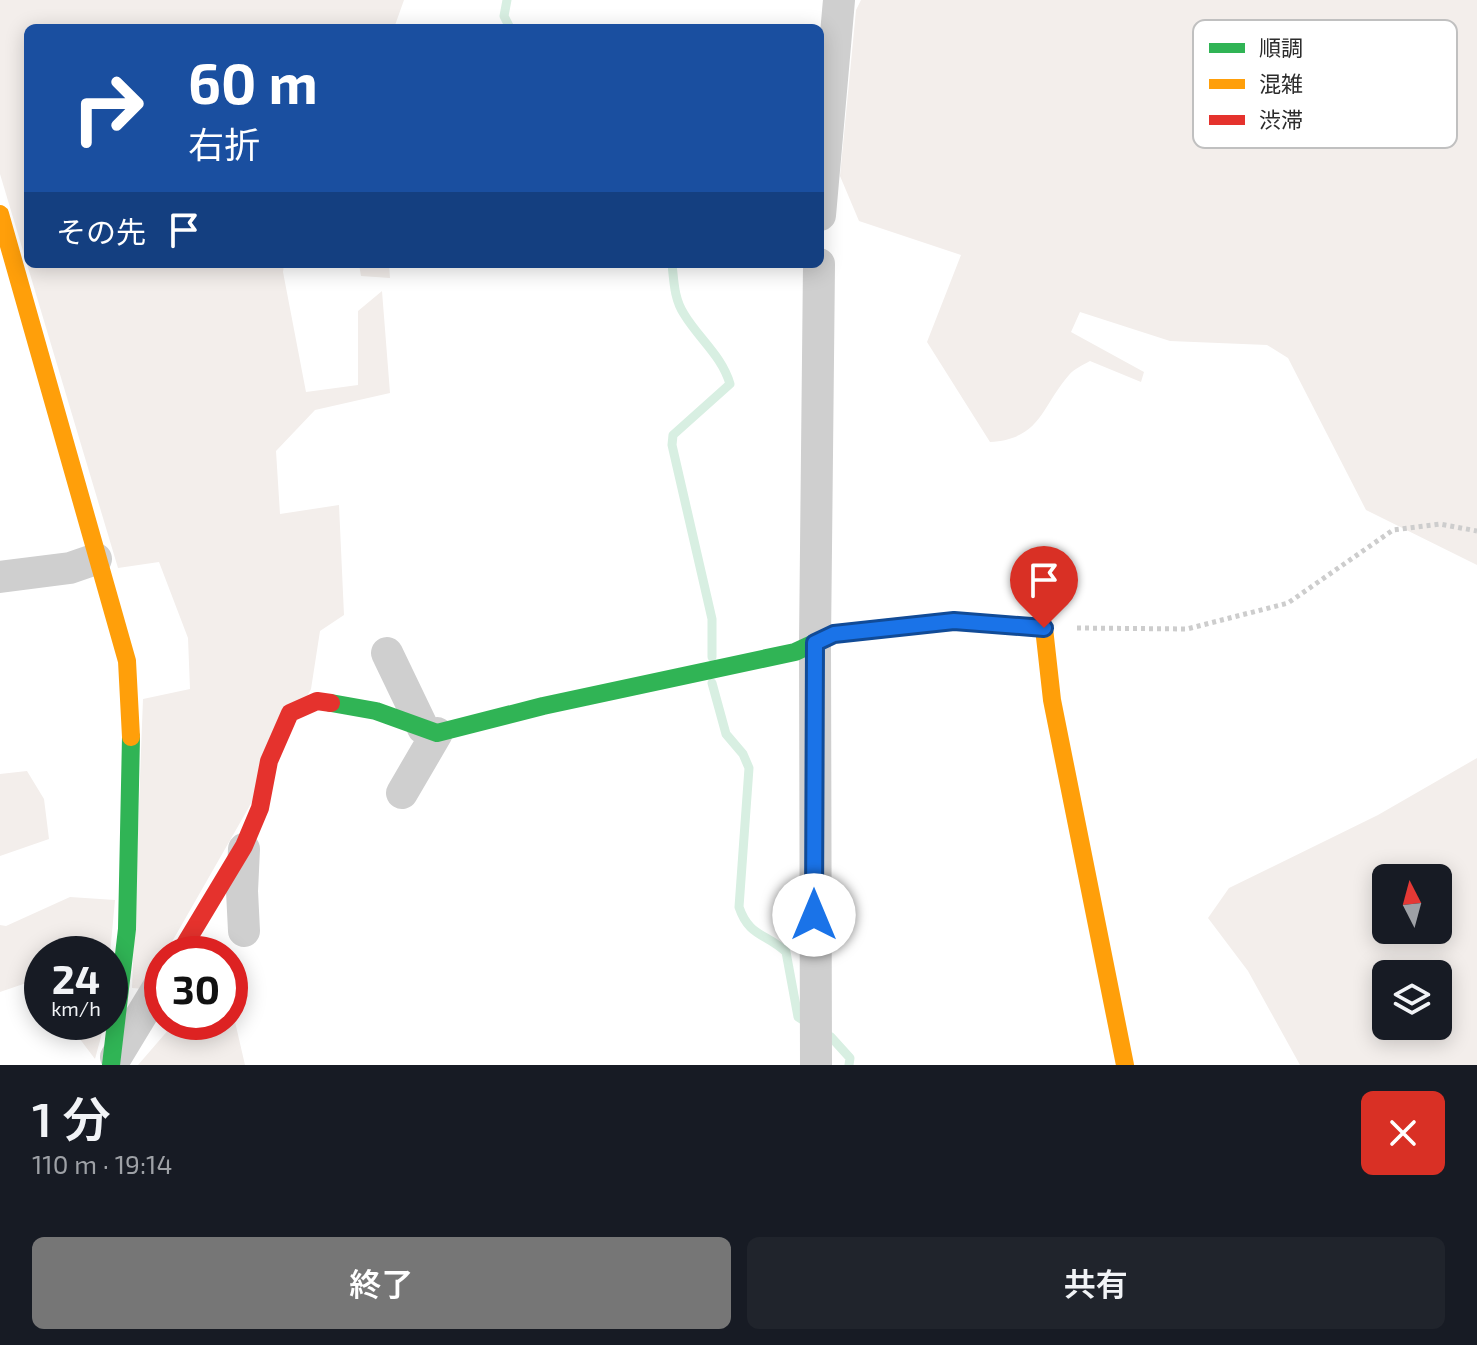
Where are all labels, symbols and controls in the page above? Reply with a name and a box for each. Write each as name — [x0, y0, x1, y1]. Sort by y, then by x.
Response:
legend — [1193, 20, 1457, 148]
text: 順調 — [1259, 34, 1303, 60]
text: 60 m — [188, 48, 318, 115]
icon: right — [56, 56, 160, 160]
text: 混雑 — [1259, 70, 1303, 96]
text: 渋滞 — [1259, 106, 1303, 132]
text: 右折 — [188, 122, 260, 165]
icon: arrive — [162, 208, 206, 252]
text: その先 — [56, 213, 146, 249]
pin — [1010, 546, 1078, 628]
icon: arrive — [1022, 558, 1066, 602]
north arrow — [1372, 864, 1452, 944]
map controls — [1372, 864, 1452, 1040]
position arrow — [772, 873, 856, 957]
speed limit sign: 30 — [144, 936, 248, 1040]
text: 24 — [52, 954, 100, 1002]
button: layers — [1372, 960, 1452, 1040]
text: km/h — [51, 996, 101, 1020]
text: 1 分 — [32, 1089, 111, 1147]
button: close — [1361, 1091, 1445, 1175]
text: 110 m · 19:14 — [32, 1148, 172, 1179]
button: 終了 — [32, 1237, 731, 1329]
button: 共有 — [747, 1237, 1445, 1329]

